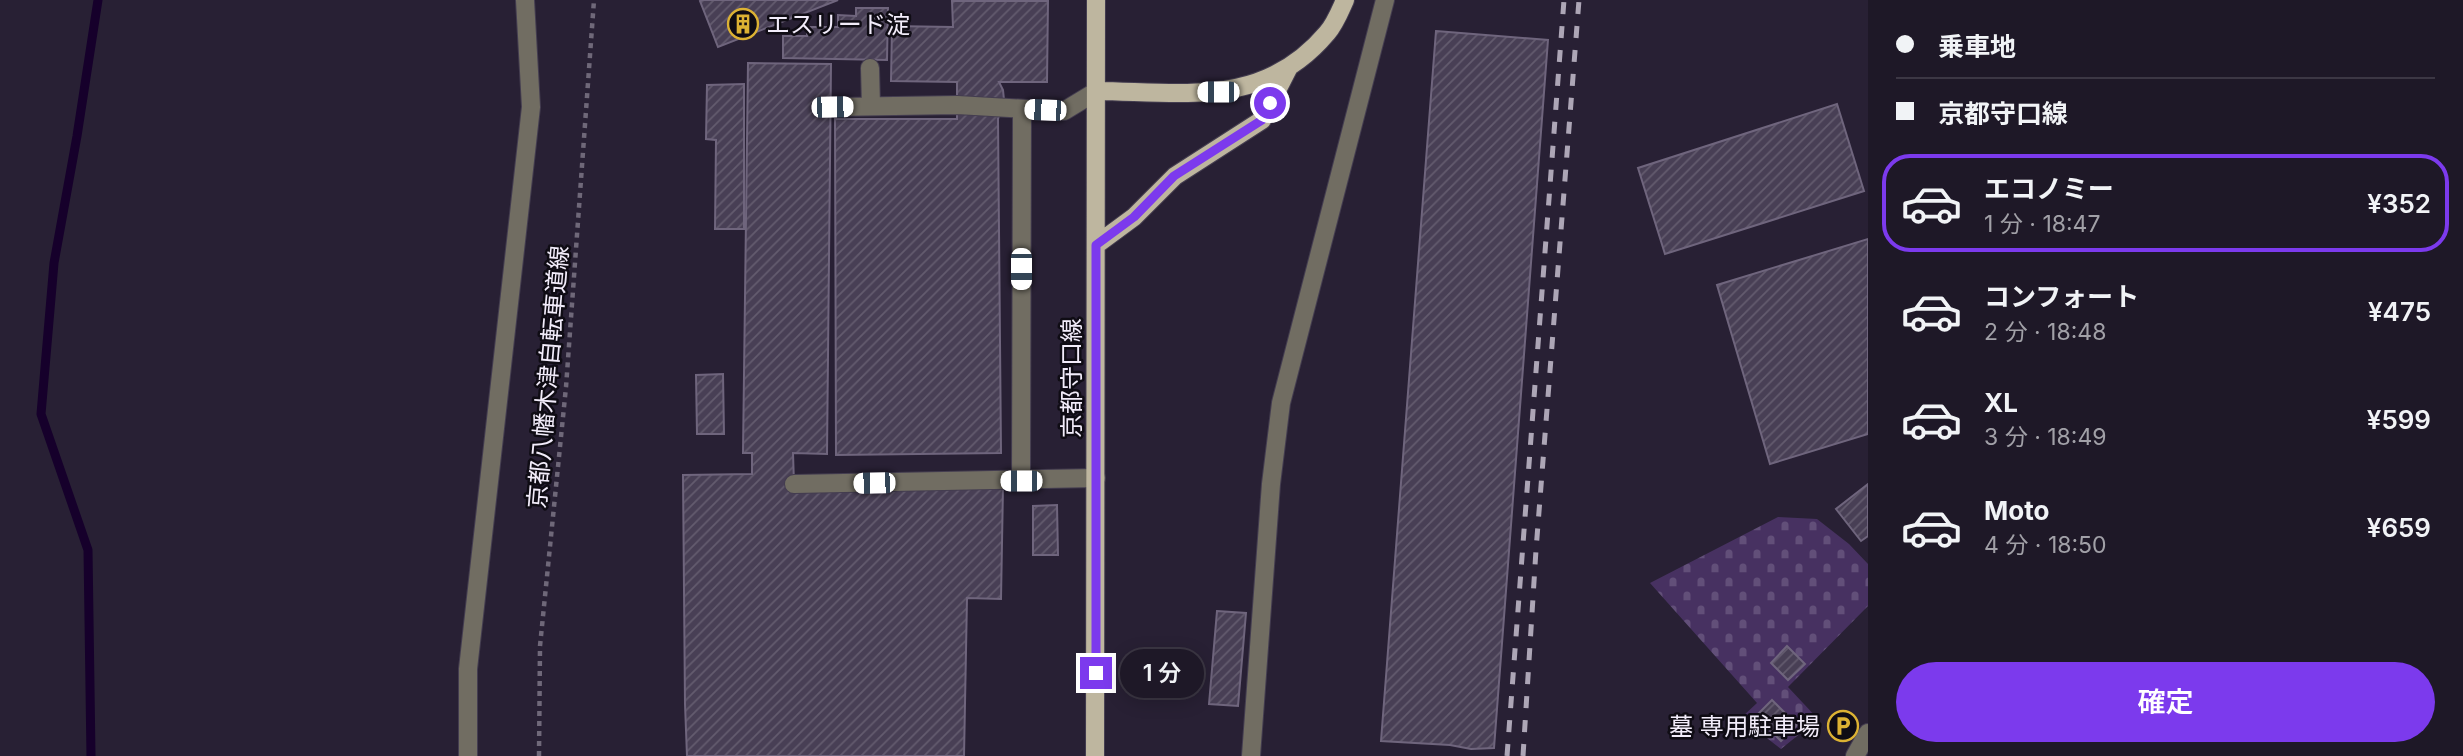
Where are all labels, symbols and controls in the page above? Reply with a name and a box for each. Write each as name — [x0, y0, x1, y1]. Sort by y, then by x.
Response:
building icon: エスリード淀 — [726, 7, 760, 41]
place label: エスリード淀 — [766, 10, 910, 39]
text: 乗車地 — [1938, 31, 2016, 62]
car — [1198, 82, 1240, 103]
route start — [1254, 87, 1286, 119]
car — [811, 96, 854, 118]
text: 京都守口線 — [1938, 98, 2068, 129]
car — [1024, 99, 1067, 121]
icon: car — [1900, 172, 1963, 235]
text: エコノミー — [1984, 173, 2114, 204]
text: ¥352 — [2367, 188, 2431, 219]
text: 1 分 · 18:47 — [1984, 210, 2100, 238]
street label: 京都八幡木津自転車道線 — [522, 244, 574, 510]
car — [1011, 248, 1032, 290]
icon: car — [1900, 280, 1963, 343]
text: コンフォート — [1984, 281, 2139, 312]
text: ¥475 — [2368, 296, 2431, 327]
street label: 京都守口線 — [1057, 318, 1086, 438]
text: 2 分 · 18:48 — [1984, 318, 2106, 346]
text: XL — [1984, 387, 2018, 418]
icon: car — [1900, 388, 1963, 451]
text: ¥599 — [2367, 404, 2431, 435]
text: 3 分 · 18:49 — [1984, 423, 2107, 451]
car — [1001, 471, 1043, 492]
car — [853, 472, 896, 494]
text: Moto — [1984, 495, 2049, 526]
icon: car — [1900, 496, 1963, 559]
text: ¥659 — [2367, 512, 2431, 543]
text: 4 分 · 18:50 — [1984, 531, 2107, 559]
callout: 1 分 — [1120, 648, 1204, 698]
route end — [1080, 657, 1112, 689]
text: 1 分 — [1143, 659, 1181, 687]
button: 確定 — [1896, 662, 2435, 742]
parking icon: 墓 専用駐車場 — [1826, 709, 1860, 743]
place label: 墓 専用駐車場 — [1669, 712, 1820, 741]

